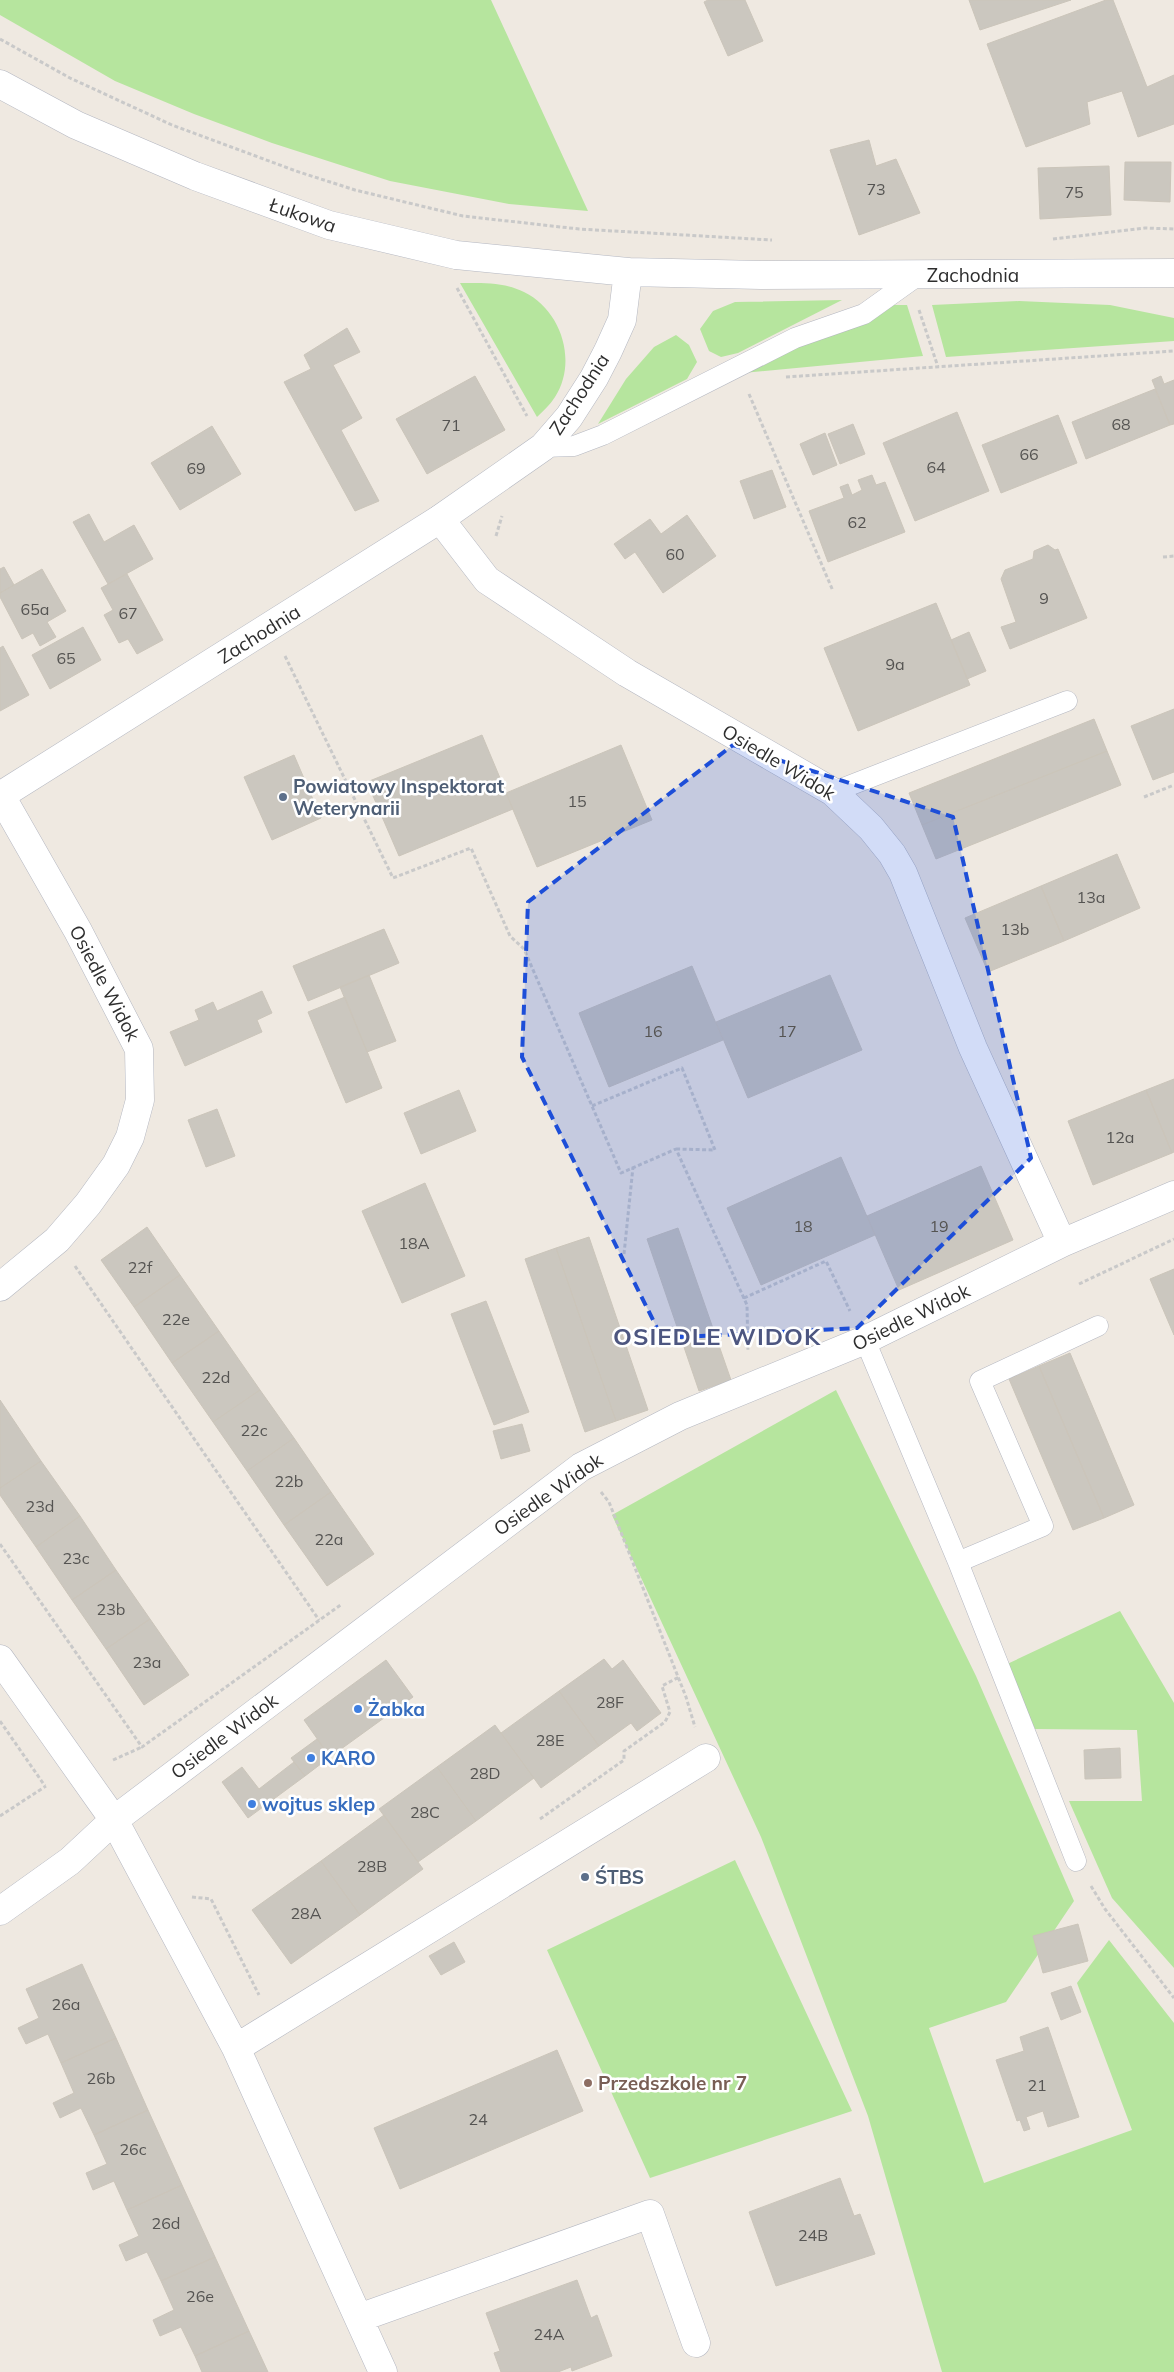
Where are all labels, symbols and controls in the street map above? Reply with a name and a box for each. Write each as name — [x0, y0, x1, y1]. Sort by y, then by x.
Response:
house number: 73 — [866, 179, 886, 199]
house number: 75 — [1064, 182, 1084, 202]
street label: Łukowa — [265, 192, 340, 238]
street label: Zachodnia — [927, 263, 1019, 287]
street label: Zachodnia — [544, 349, 614, 439]
house number: 68 — [1111, 414, 1131, 434]
house number: 71 — [441, 415, 461, 435]
house number: 66 — [1019, 444, 1039, 464]
house number: 64 — [926, 457, 946, 477]
house number: 69 — [186, 458, 206, 478]
house number: 62 — [847, 512, 867, 532]
house number: 60 — [665, 544, 685, 564]
house number: 9 — [1039, 588, 1049, 608]
house number: 65a — [21, 599, 49, 619]
street label: Zachodnia — [213, 599, 305, 669]
house number: 67 — [118, 603, 138, 623]
house number: 65 — [56, 648, 76, 668]
house number: 9a — [885, 654, 905, 674]
street label: Osiedle Widok — [718, 719, 840, 805]
place label: Powiatowy Inspektorat Weterynarii — [293, 774, 504, 820]
marker: Powiatowy Inspektorat Weterynarii — [277, 791, 289, 803]
house number: 15 — [567, 791, 587, 811]
house number: 13a — [1077, 887, 1105, 907]
house number: 13b — [1001, 919, 1029, 939]
street label: Osiedle Widok — [64, 921, 146, 1045]
house number: 16 — [643, 1021, 663, 1041]
house number: 17 — [777, 1021, 797, 1041]
house number: 12a — [1106, 1127, 1134, 1147]
house number: 18 — [793, 1216, 813, 1236]
house number: 19 — [929, 1216, 949, 1236]
house number: 18A — [399, 1233, 430, 1253]
house number: 22f — [128, 1257, 153, 1277]
street label: Osiedle Widok — [848, 1278, 974, 1356]
house number: 22e — [162, 1309, 190, 1329]
district label: OSIEDLE WIDOK — [613, 1321, 821, 1351]
house number: 22d — [202, 1367, 230, 1387]
house number: 22c — [240, 1420, 268, 1440]
street label: Osiedle Widok — [489, 1447, 607, 1540]
house number: 22b — [275, 1471, 303, 1491]
house number: 23d — [26, 1496, 54, 1516]
house number: 22a — [315, 1529, 343, 1549]
house number: 23c — [62, 1548, 90, 1568]
house number: 23b — [97, 1599, 125, 1619]
house number: 23a — [133, 1652, 161, 1672]
street label: Osiedle Widok — [166, 1688, 282, 1784]
house number: 28F — [596, 1692, 624, 1712]
place label: Żabka — [368, 1697, 425, 1721]
marker: Żabka — [352, 1703, 364, 1715]
house number: 28E — [536, 1730, 564, 1750]
place label: KARO — [321, 1746, 376, 1770]
marker: KARO — [305, 1752, 317, 1764]
house number: 28D — [469, 1763, 501, 1783]
place label: wojtus sklep — [262, 1792, 375, 1816]
marker: wojtus sklep — [246, 1798, 258, 1810]
house number: 28C — [410, 1802, 440, 1822]
house number: 28B — [357, 1856, 387, 1876]
place label: ŚTBS — [595, 1865, 644, 1889]
marker: ŚTBS — [579, 1871, 591, 1883]
house number: 28A — [291, 1903, 322, 1923]
house number: 26a — [52, 1994, 80, 2014]
house number: 26b — [87, 2068, 115, 2088]
place label: Przedszkole nr 7 — [598, 2071, 747, 2095]
house number: 21 — [1027, 2075, 1047, 2095]
marker: Przedszkole nr 7 — [582, 2077, 594, 2089]
house number: 24 — [468, 2109, 488, 2129]
house number: 26c — [119, 2139, 147, 2159]
house number: 26d — [152, 2213, 180, 2233]
house number: 24B — [798, 2225, 828, 2245]
house number: 26e — [186, 2286, 214, 2306]
house number: 24A — [534, 2324, 565, 2344]

